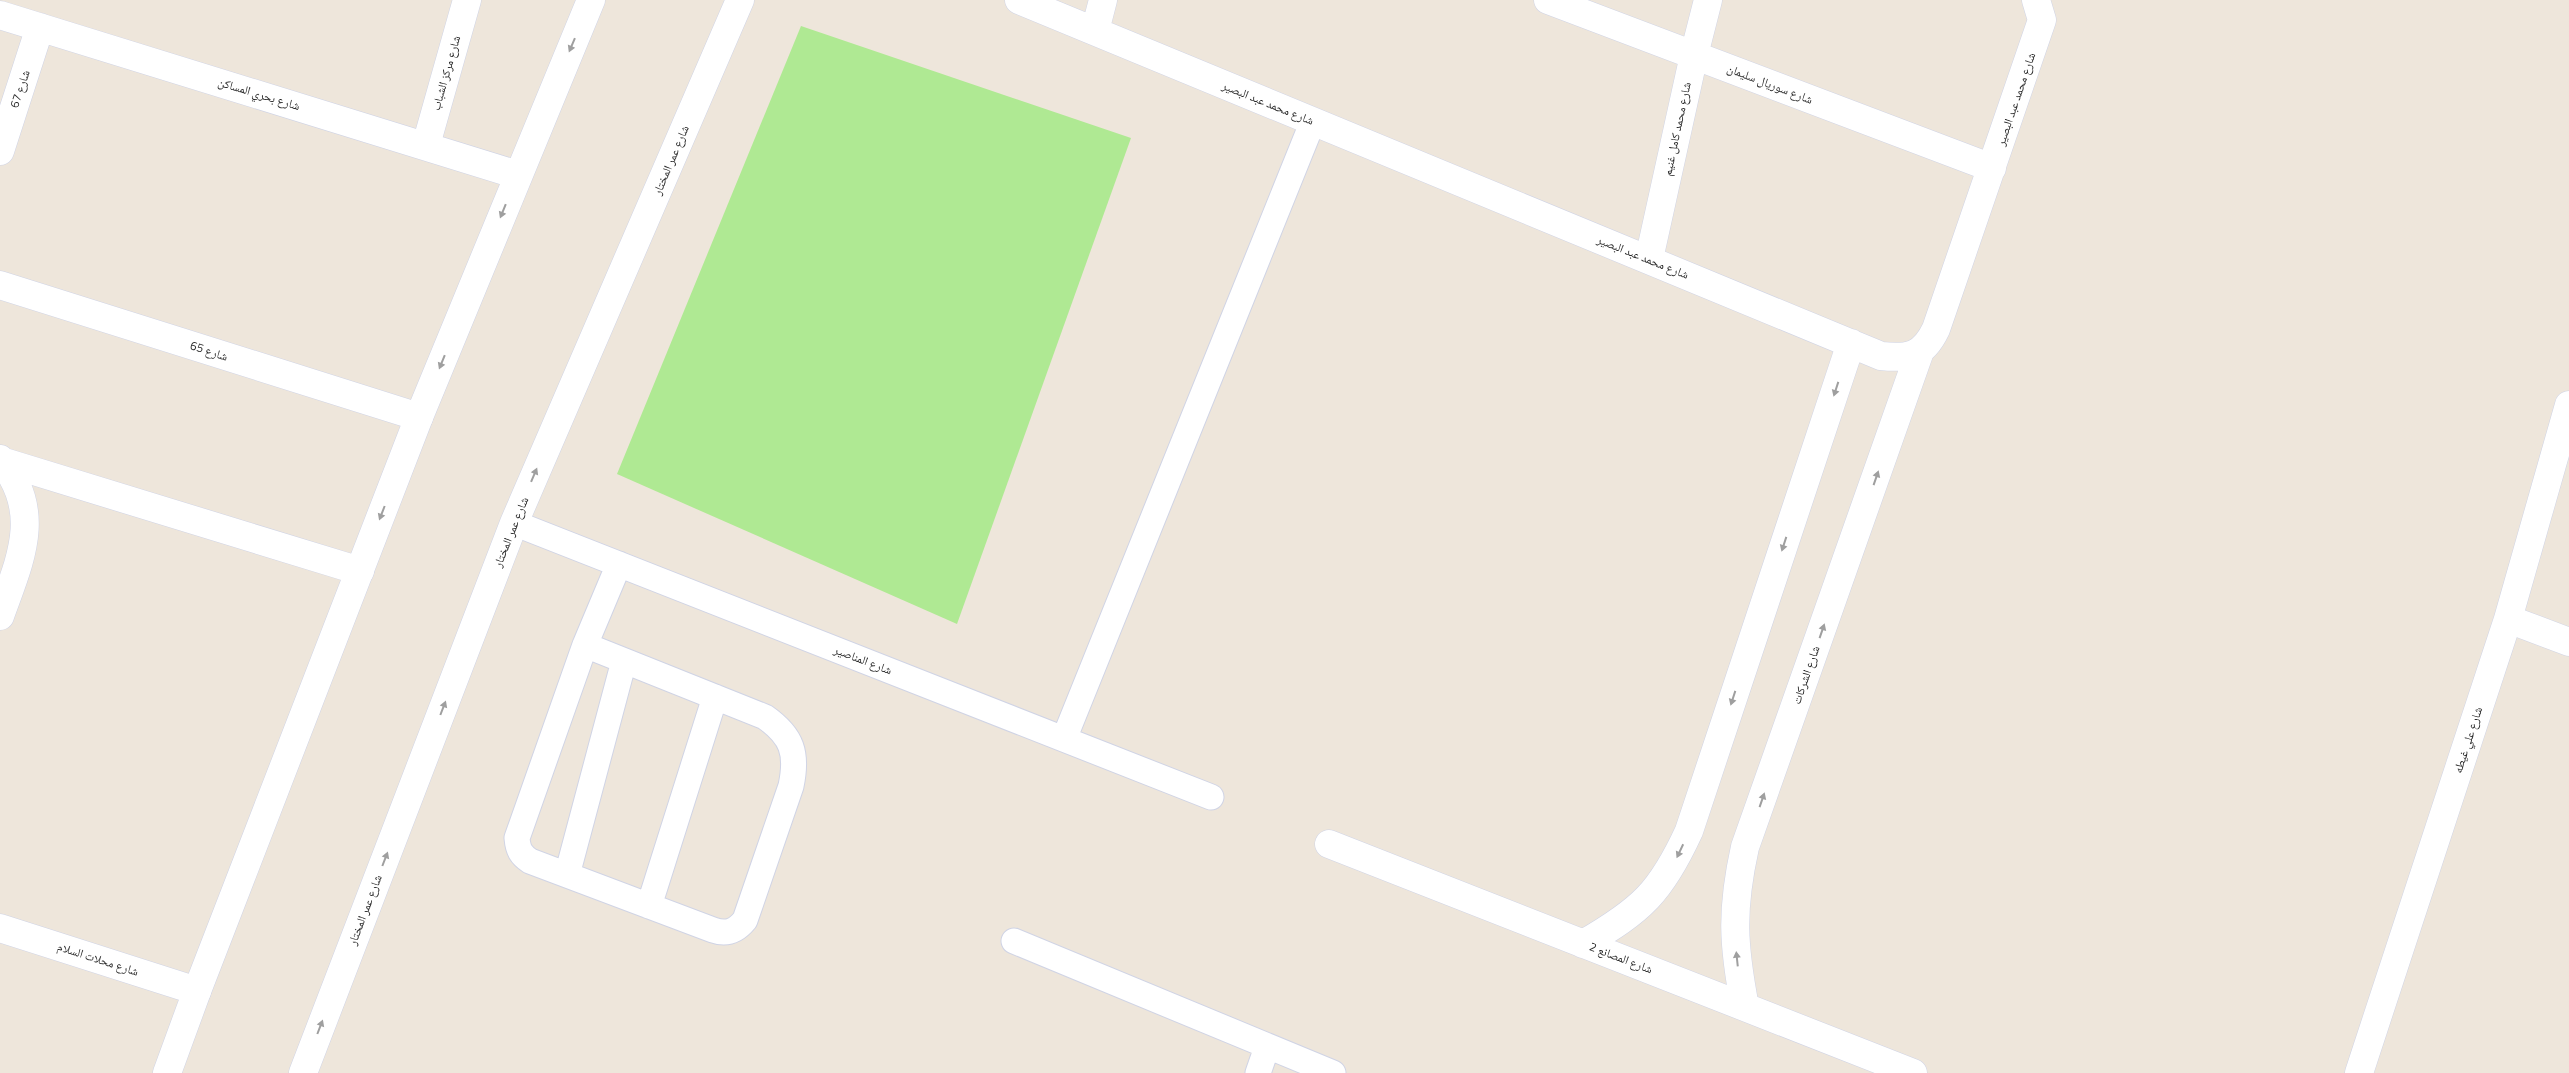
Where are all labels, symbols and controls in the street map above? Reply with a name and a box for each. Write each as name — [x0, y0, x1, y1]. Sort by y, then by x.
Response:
street label: شارع مركز الشباب — [426, 33, 465, 113]
one-way arrow — [568, 38, 576, 53]
street label: شارع محمد عبد البصير — [1990, 50, 2040, 149]
street label: شارع سوريال سليمان — [1724, 58, 1816, 109]
street label: شارع 67 — [4, 67, 35, 110]
street label: شارع بحري المساكن — [215, 72, 303, 116]
street label: شارع محمد عبد البصير — [1218, 75, 1317, 130]
street label: شارع محمد كامل غنيم — [1657, 80, 1696, 178]
street label: شارع عمر المختار — [647, 122, 694, 199]
one-way arrow — [499, 204, 507, 219]
street label: شارع محمد عبد البصير — [1593, 229, 1692, 284]
street label: شارع 65 — [188, 335, 231, 366]
one-way arrow — [437, 355, 445, 369]
one-way arrow — [1831, 382, 1839, 397]
one-way arrow — [531, 468, 539, 482]
one-way arrow — [1873, 470, 1880, 485]
street label: شارع عمر المختار — [487, 494, 533, 571]
one-way arrow — [378, 506, 386, 521]
one-way arrow — [1780, 536, 1788, 551]
one-way arrow — [1819, 623, 1826, 638]
street label: شارع المناصير — [830, 639, 895, 679]
street label: شارع الشركات — [1787, 643, 1824, 707]
one-way arrow — [1729, 690, 1737, 705]
one-way arrow — [440, 700, 447, 715]
street label: شارع علي غيطه — [2448, 704, 2488, 776]
one-way arrow — [1759, 793, 1766, 808]
one-way arrow — [1676, 844, 1684, 858]
one-way arrow — [381, 851, 389, 866]
street label: شارع عمر المختار — [342, 872, 387, 949]
street label: شارع محلات السلام — [55, 936, 141, 981]
street label: شارع المصانع 2 — [1587, 937, 1656, 978]
one-way arrow — [1733, 951, 1741, 967]
one-way arrow — [317, 1020, 324, 1035]

